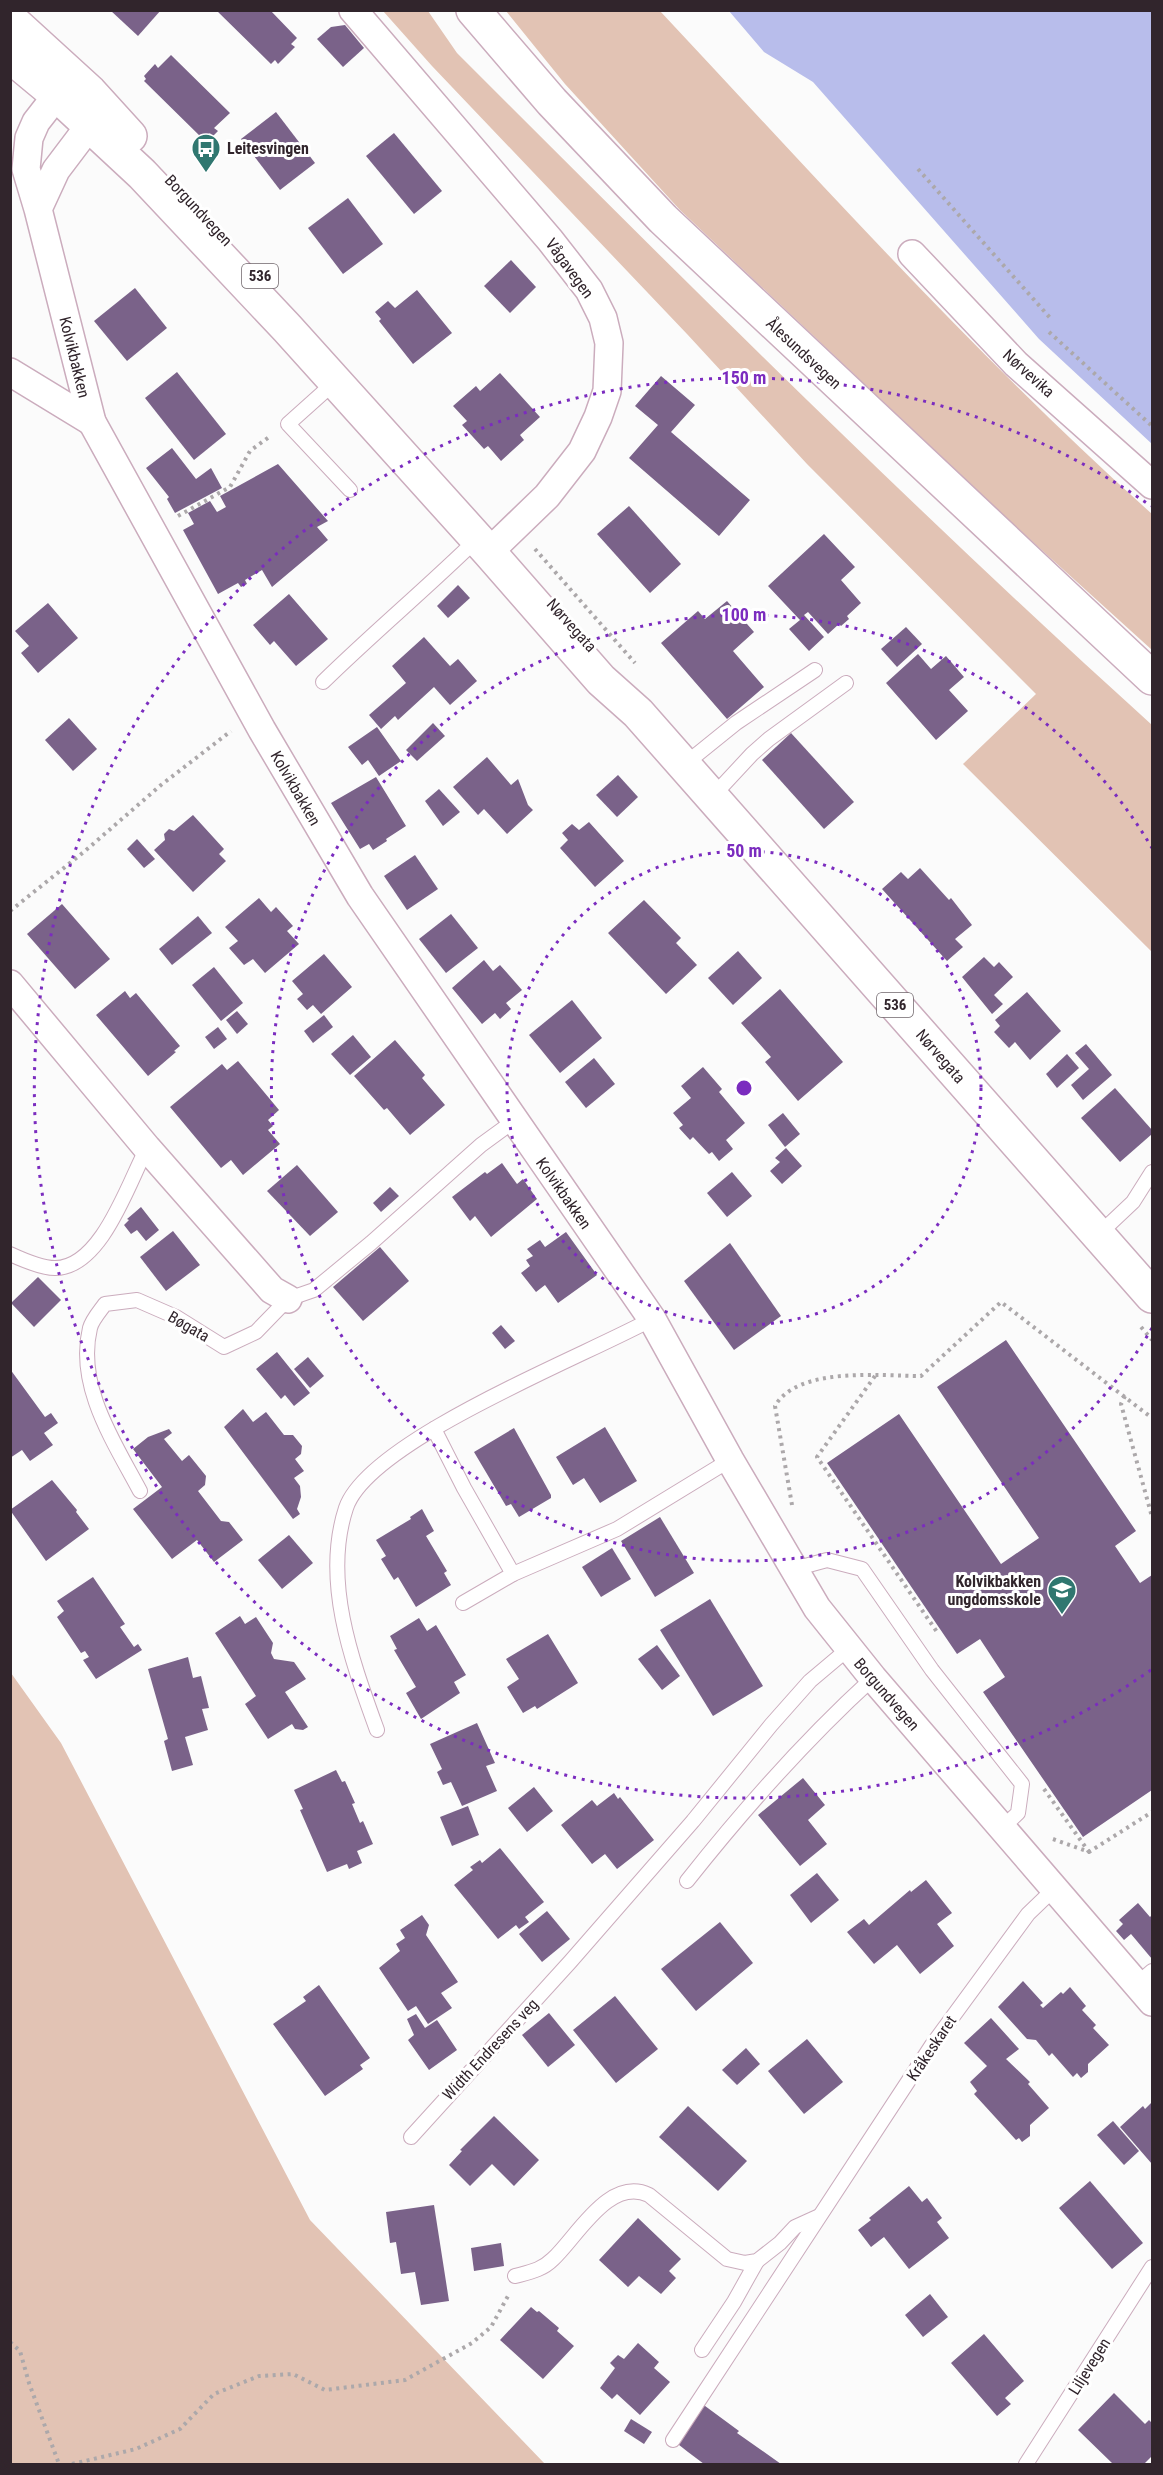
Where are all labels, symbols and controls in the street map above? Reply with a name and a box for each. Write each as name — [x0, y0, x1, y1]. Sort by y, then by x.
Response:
bus stop icon: Leitesvingen — [190, 132, 222, 174]
place label: Leitesvingen — [227, 139, 309, 158]
street label: Borgundvegen — [161, 171, 236, 250]
street label: Vågavegen — [542, 235, 598, 302]
road number: 536 — [242, 264, 278, 288]
street label: Ålesundsvegen — [762, 313, 846, 393]
street label: Kolvikbakken — [55, 315, 94, 400]
street label: Nørvevika — [999, 345, 1058, 401]
text: 150 m — [722, 367, 766, 388]
street label: Nørvegata — [543, 595, 600, 656]
text: 100 m — [722, 604, 766, 625]
street label: Kolvikbakken — [267, 748, 325, 829]
text: 50 m — [726, 840, 762, 861]
road number: 536 — [877, 993, 913, 1017]
street label: Nørvegata — [912, 1026, 969, 1087]
centre of rings — [734, 1078, 754, 1098]
street label: Kolvikbakken — [532, 1154, 595, 1233]
street label: Bøgata — [165, 1307, 213, 1346]
place label: Kolvikbakken ungdomsskole — [948, 1572, 1041, 1609]
school or university icon: Kolvikbakken ungdomsskole — [1046, 1574, 1078, 1616]
street label: Borgundvegen — [850, 1654, 923, 1735]
street label: Width Endresens veg — [439, 1995, 542, 2104]
street label: Kråkeskaret — [903, 2012, 960, 2085]
street label: Liljevegen — [1065, 2334, 1114, 2398]

